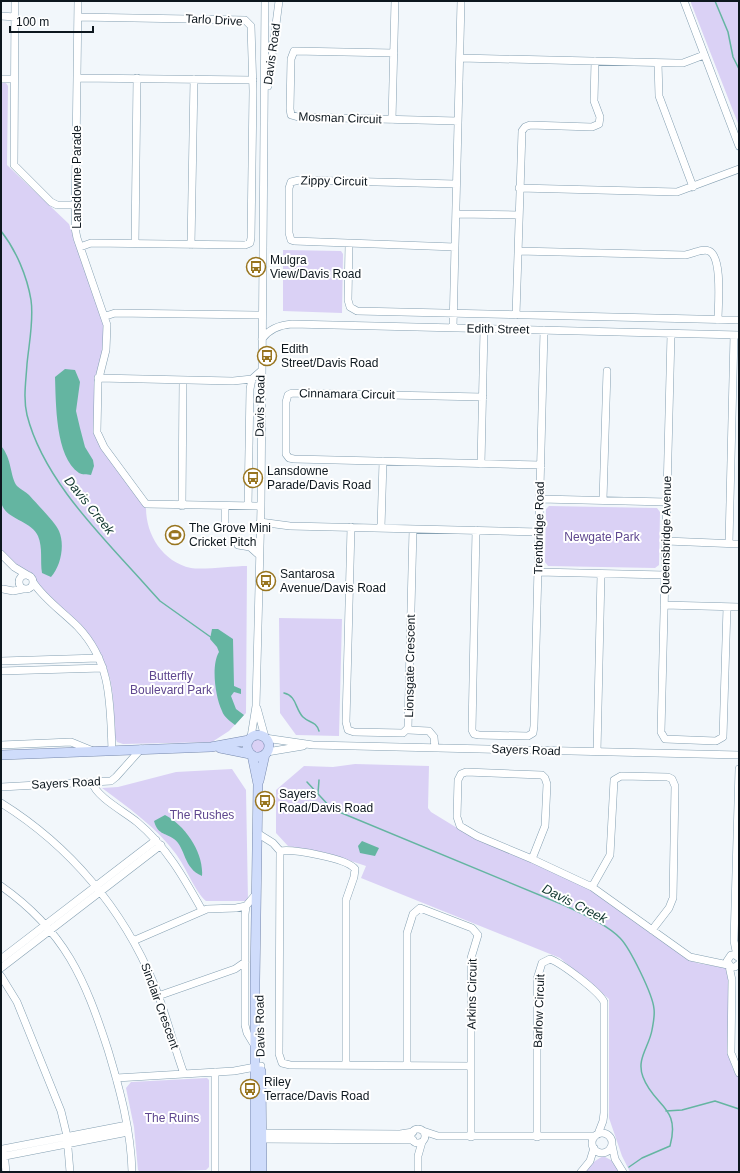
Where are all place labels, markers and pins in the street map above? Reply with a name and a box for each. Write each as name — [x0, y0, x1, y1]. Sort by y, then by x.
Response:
place label: Mulgra View/Davis Road — [270, 253, 361, 281]
bus stop icon: Mulgra View/Davis Road — [245, 256, 267, 278]
place label: Edith Street/Davis Road — [281, 342, 378, 370]
bus stop icon: Edith Street/Davis Road — [256, 345, 278, 367]
place label: Lansdowne Parade/Davis Road — [267, 464, 371, 492]
bus stop icon: Lansdowne Parade/Davis Road — [242, 467, 264, 489]
place label: The Grove Mini Cricket Pitch — [189, 521, 271, 549]
sports icon: The Grove Mini Cricket Pitch — [164, 524, 186, 546]
place label: Santarosa Avenue/Davis Road — [280, 567, 386, 595]
bus stop icon: Santarosa Avenue/Davis Road — [255, 570, 277, 592]
place label: Sayers Road/Davis Road — [279, 787, 373, 815]
bus stop icon: Sayers Road/Davis Road — [254, 790, 276, 812]
place label: Riley Terrace/Davis Road — [264, 1075, 369, 1103]
bus stop icon: Riley Terrace/Davis Road — [239, 1078, 261, 1100]

